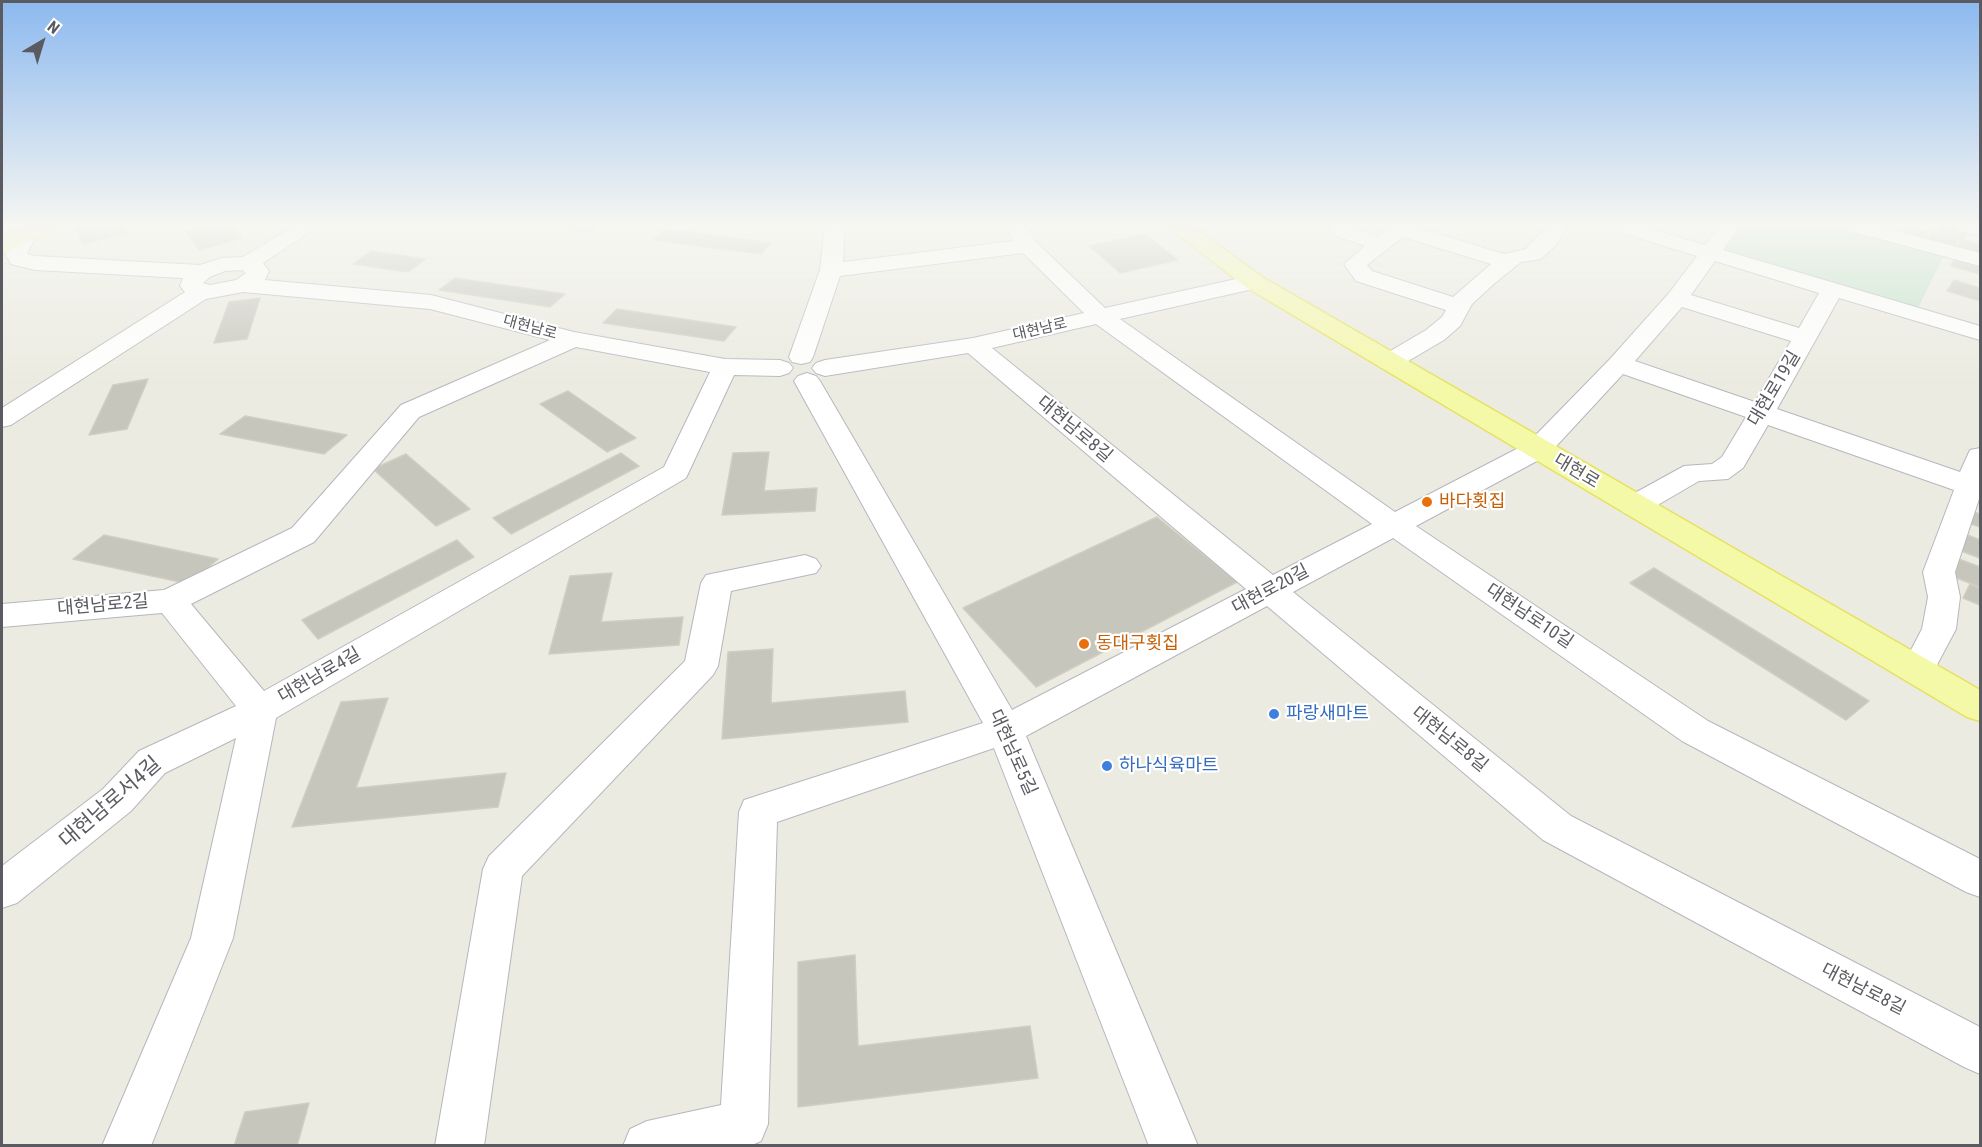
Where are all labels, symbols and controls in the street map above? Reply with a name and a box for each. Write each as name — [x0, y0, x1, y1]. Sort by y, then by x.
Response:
north arrow — [12, 12, 72, 72]
text: N — [44, 17, 63, 38]
street label: 대현남로 — [501, 312, 559, 344]
street label: 대현남로 — [1011, 315, 1069, 345]
street label: 대현로19길 — [1744, 347, 1806, 431]
street label: 대현남로8길 — [1032, 392, 1116, 468]
street label: 대현로 — [1549, 450, 1603, 494]
place label: 바다횟집 — [1439, 491, 1505, 513]
marker: 바다횟집 — [1420, 495, 1434, 509]
street label: 대현로20길 — [1229, 561, 1313, 619]
street label: 대현남로10길 — [1481, 580, 1577, 654]
street label: 대현남로2길 — [56, 591, 150, 621]
place label: 동대구횟집 — [1096, 633, 1179, 655]
marker: 동대구횟집 — [1077, 637, 1091, 651]
street label: 대현남로4길 — [275, 644, 365, 708]
place label: 파랑새마트 — [1286, 703, 1369, 725]
street label: 대현남로8길 — [1407, 703, 1491, 777]
street label: 대현남로5길 — [983, 707, 1041, 799]
marker: 파랑새마트 — [1267, 707, 1281, 721]
street label: 대현남로서4길 — [55, 752, 167, 854]
place label: 하나식육마트 — [1119, 755, 1218, 777]
marker: 하나식육마트 — [1100, 759, 1114, 773]
street label: 대현남로8길 — [1817, 960, 1909, 1020]

